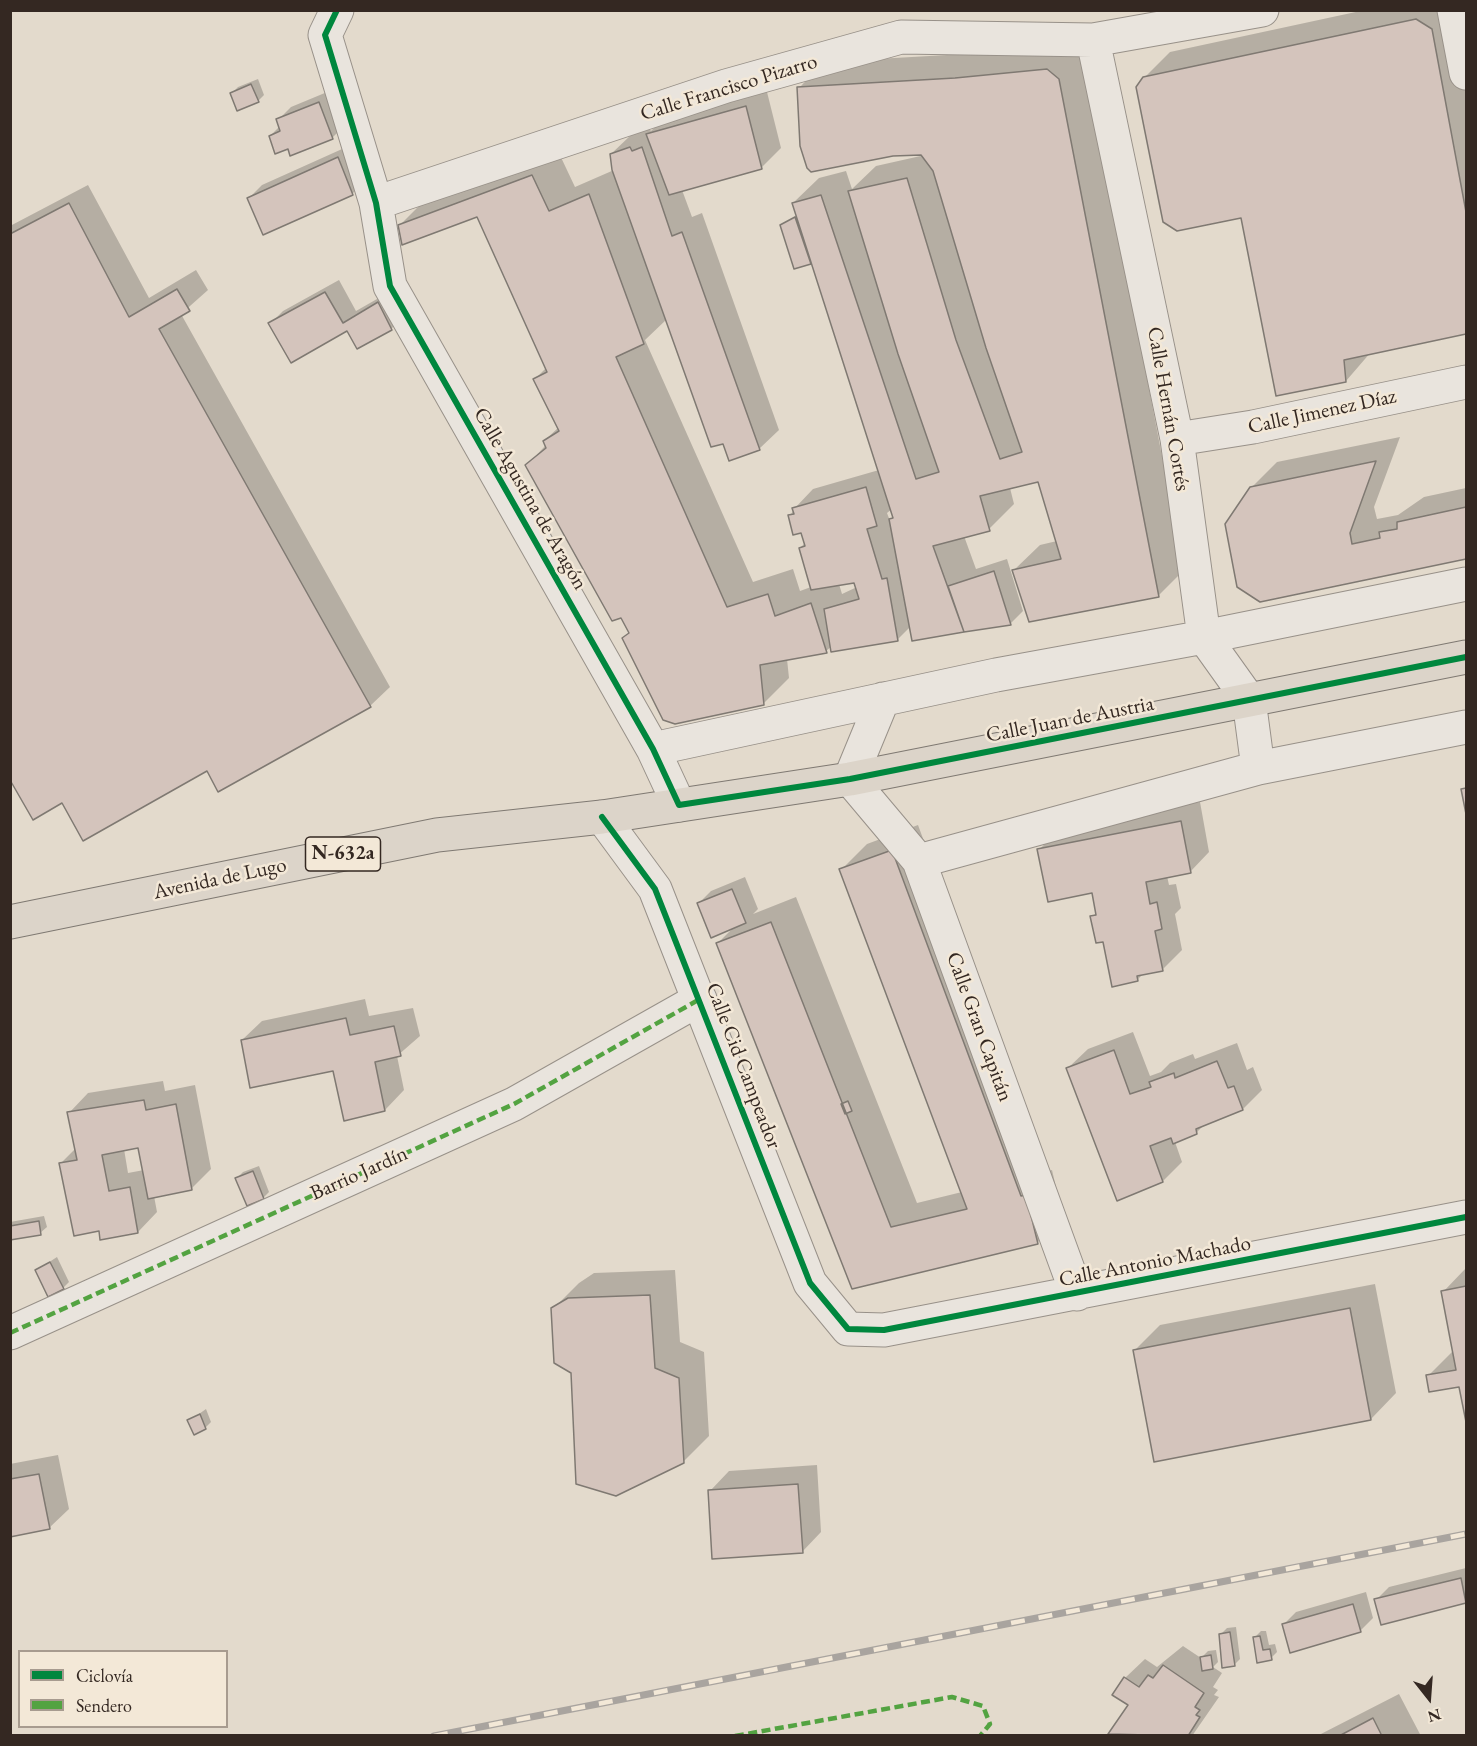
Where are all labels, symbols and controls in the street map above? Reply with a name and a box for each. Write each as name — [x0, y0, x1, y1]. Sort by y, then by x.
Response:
street label: Calle Francisco Pizarro — [638, 49, 820, 127]
street label: Calle Hernán Cortés — [1141, 325, 1195, 493]
street label: Calle Jimenez Díaz — [1246, 384, 1398, 440]
street label: Calle Agustina de Aragón — [468, 403, 592, 595]
street label: Calle Juan de Austria — [984, 691, 1156, 749]
road number: N-632a — [306, 837, 380, 871]
street label: Avenida de Lugo — [151, 853, 289, 905]
street label: Calle Gran Capitán — [940, 949, 1018, 1105]
street label: Calle Cid Campeador — [700, 979, 786, 1153]
street label: Barrio Jardín — [306, 1141, 412, 1207]
street label: Calle Antonio Machado — [1057, 1231, 1253, 1293]
legend — [18, 1650, 228, 1728]
text: Ciclovía — [76, 1664, 133, 1687]
north arrow — [1399, 1668, 1459, 1728]
text: Sendero — [76, 1694, 132, 1717]
text: N — [1425, 1704, 1444, 1728]

